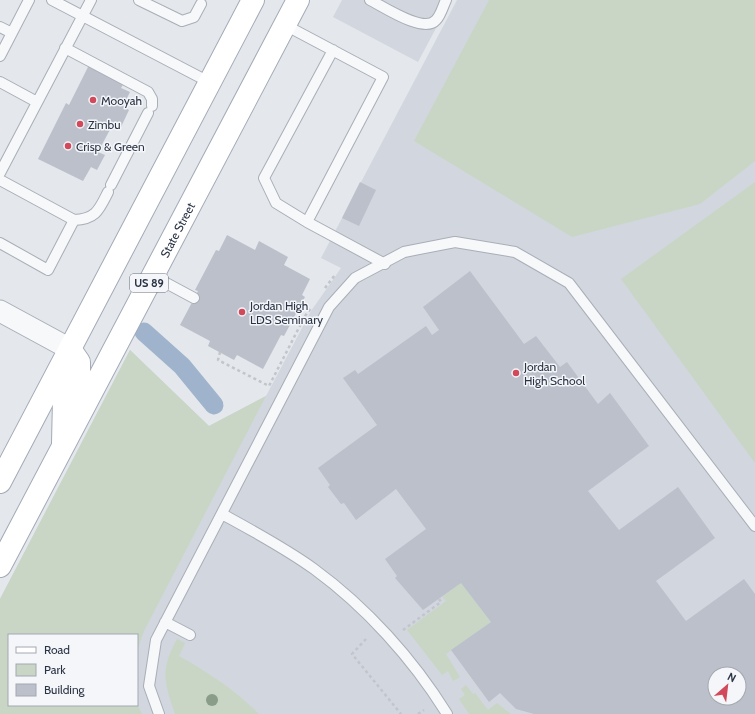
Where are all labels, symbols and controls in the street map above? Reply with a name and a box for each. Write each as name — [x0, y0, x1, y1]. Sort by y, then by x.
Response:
place label: Mooyah — [101, 93, 142, 108]
marker: Mooyah — [88, 95, 98, 105]
place label: Zimbu — [88, 117, 121, 132]
marker: Zimbu — [75, 119, 85, 129]
place label: Crisp & Green — [76, 139, 145, 154]
marker: Crisp & Green — [63, 141, 73, 151]
street label: State Street — [156, 200, 198, 260]
road number: US 89 — [130, 274, 168, 292]
place label: Jordan High LDS Seminary — [249, 298, 323, 327]
marker: Jordan High LDS Seminary — [237, 307, 247, 317]
place label: Jordan High School — [523, 359, 585, 388]
marker: Jordan High School — [511, 368, 521, 378]
legend — [8, 634, 138, 706]
text: Road — [44, 642, 70, 657]
text: Park — [44, 662, 66, 677]
north arrow — [707, 666, 747, 706]
text: N — [725, 669, 738, 685]
text: Building — [44, 682, 86, 697]

